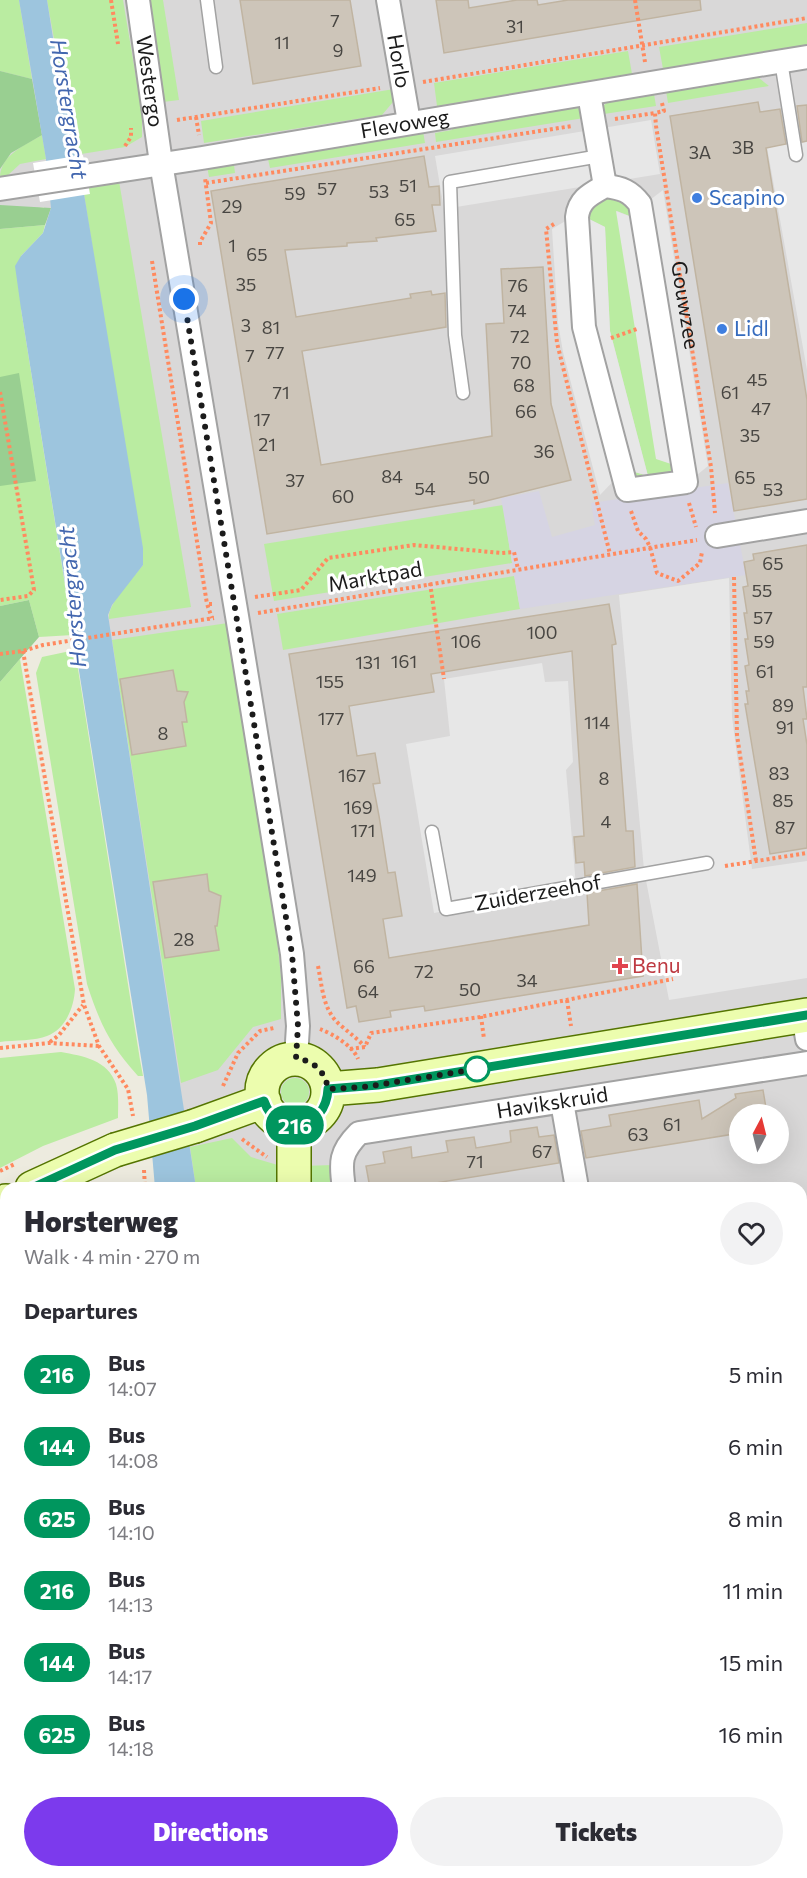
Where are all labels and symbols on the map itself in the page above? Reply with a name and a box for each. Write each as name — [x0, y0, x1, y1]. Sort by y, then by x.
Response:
house number: 7 — [330, 9, 340, 31]
house number: 31 — [506, 15, 524, 37]
house number: 11 — [274, 31, 290, 53]
street label: Horlo — [383, 32, 417, 90]
street label: Westergo — [132, 34, 170, 128]
water label: Horstergracht — [45, 37, 94, 182]
house number: 9 — [333, 39, 343, 61]
street label: Flevoweg — [358, 103, 451, 142]
house number: 3B — [732, 136, 754, 158]
house number: 3A — [689, 141, 711, 163]
house number: 51 — [399, 174, 417, 196]
house number: 57 — [317, 177, 337, 199]
house number: 53 — [369, 180, 389, 202]
house number: 59 — [284, 182, 306, 204]
place label: Scapino — [709, 184, 785, 209]
marker: Scapino — [690, 191, 704, 205]
house number: 29 — [222, 195, 242, 217]
house number: 65 — [394, 208, 416, 230]
house number: 1 — [228, 234, 236, 256]
house number: 65 — [246, 243, 268, 265]
street label: Gouwzee — [667, 259, 706, 351]
house number: 35 — [236, 273, 256, 295]
house number: 76 — [508, 274, 528, 296]
your location — [169, 284, 199, 314]
house number: 74 — [507, 299, 527, 321]
house number: 3 — [241, 314, 251, 336]
place label: Lidl — [734, 315, 769, 340]
house number: 81 — [262, 316, 280, 338]
marker: Lidl — [715, 322, 729, 336]
house number: 72 — [510, 325, 530, 347]
house number: 77 — [265, 341, 285, 363]
house number: 7 — [245, 344, 255, 366]
house number: 70 — [510, 351, 532, 373]
house number: 45 — [746, 368, 768, 390]
house number: 68 — [513, 374, 535, 396]
house number: 71 — [272, 381, 290, 403]
house number: 61 — [721, 381, 739, 403]
house number: 47 — [751, 397, 771, 419]
house number: 66 — [515, 400, 537, 422]
house number: 17 — [253, 408, 271, 430]
house number: 35 — [740, 424, 760, 446]
house number: 21 — [258, 433, 276, 455]
house number: 36 — [533, 440, 555, 462]
house number: 84 — [381, 465, 403, 487]
house number: 50 — [468, 466, 490, 488]
house number: 65 — [734, 466, 756, 488]
house number: 37 — [285, 469, 305, 491]
house number: 54 — [414, 477, 436, 499]
house number: 53 — [763, 478, 783, 500]
house number: 60 — [332, 485, 354, 507]
water label: Horstergracht — [52, 524, 91, 669]
house number: 65 — [762, 552, 784, 574]
street label: Marktpad — [326, 555, 424, 596]
house number: 55 — [752, 579, 772, 601]
house number: 57 — [753, 606, 773, 628]
house number: 100 — [526, 621, 558, 643]
house number: 106 — [451, 630, 481, 652]
house number: 59 — [753, 630, 775, 652]
house number: 161 — [391, 650, 417, 672]
house number: 131 — [355, 651, 381, 673]
house number: 61 — [756, 660, 774, 682]
house number: 155 — [316, 670, 344, 692]
house number: 89 — [772, 694, 794, 716]
house number: 177 — [318, 707, 344, 729]
house number: 114 — [584, 711, 610, 733]
house number: 91 — [776, 716, 794, 738]
house number: 8 — [158, 722, 169, 744]
house number: 83 — [768, 762, 790, 784]
house number: 167 — [338, 764, 366, 786]
house number: 8 — [599, 767, 610, 789]
house number: 85 — [772, 789, 794, 811]
house number: 169 — [343, 796, 373, 818]
house number: 4 — [601, 810, 612, 832]
house number: 87 — [775, 816, 795, 838]
house number: 171 — [351, 819, 375, 841]
house number: 149 — [347, 864, 377, 886]
street label: Zuiderzeehof — [472, 868, 604, 915]
house number: 28 — [174, 928, 195, 950]
place label: Benu — [632, 952, 680, 977]
house number: 66 — [353, 955, 375, 977]
marker: Benu — [613, 959, 627, 973]
house number: 72 — [414, 960, 434, 982]
house number: 34 — [516, 969, 538, 991]
house number: 50 — [459, 978, 481, 1000]
house number: 64 — [357, 980, 379, 1002]
unlabelled marker — [464, 1056, 490, 1082]
street label: Havikskruid — [494, 1080, 610, 1122]
north arrow — [729, 1104, 789, 1164]
line badge: 216 — [260, 1106, 330, 1144]
house number: 61 — [663, 1113, 681, 1135]
house number: 63 — [627, 1123, 649, 1145]
house number: 67 — [532, 1140, 552, 1162]
house number: 71 — [466, 1150, 484, 1172]

